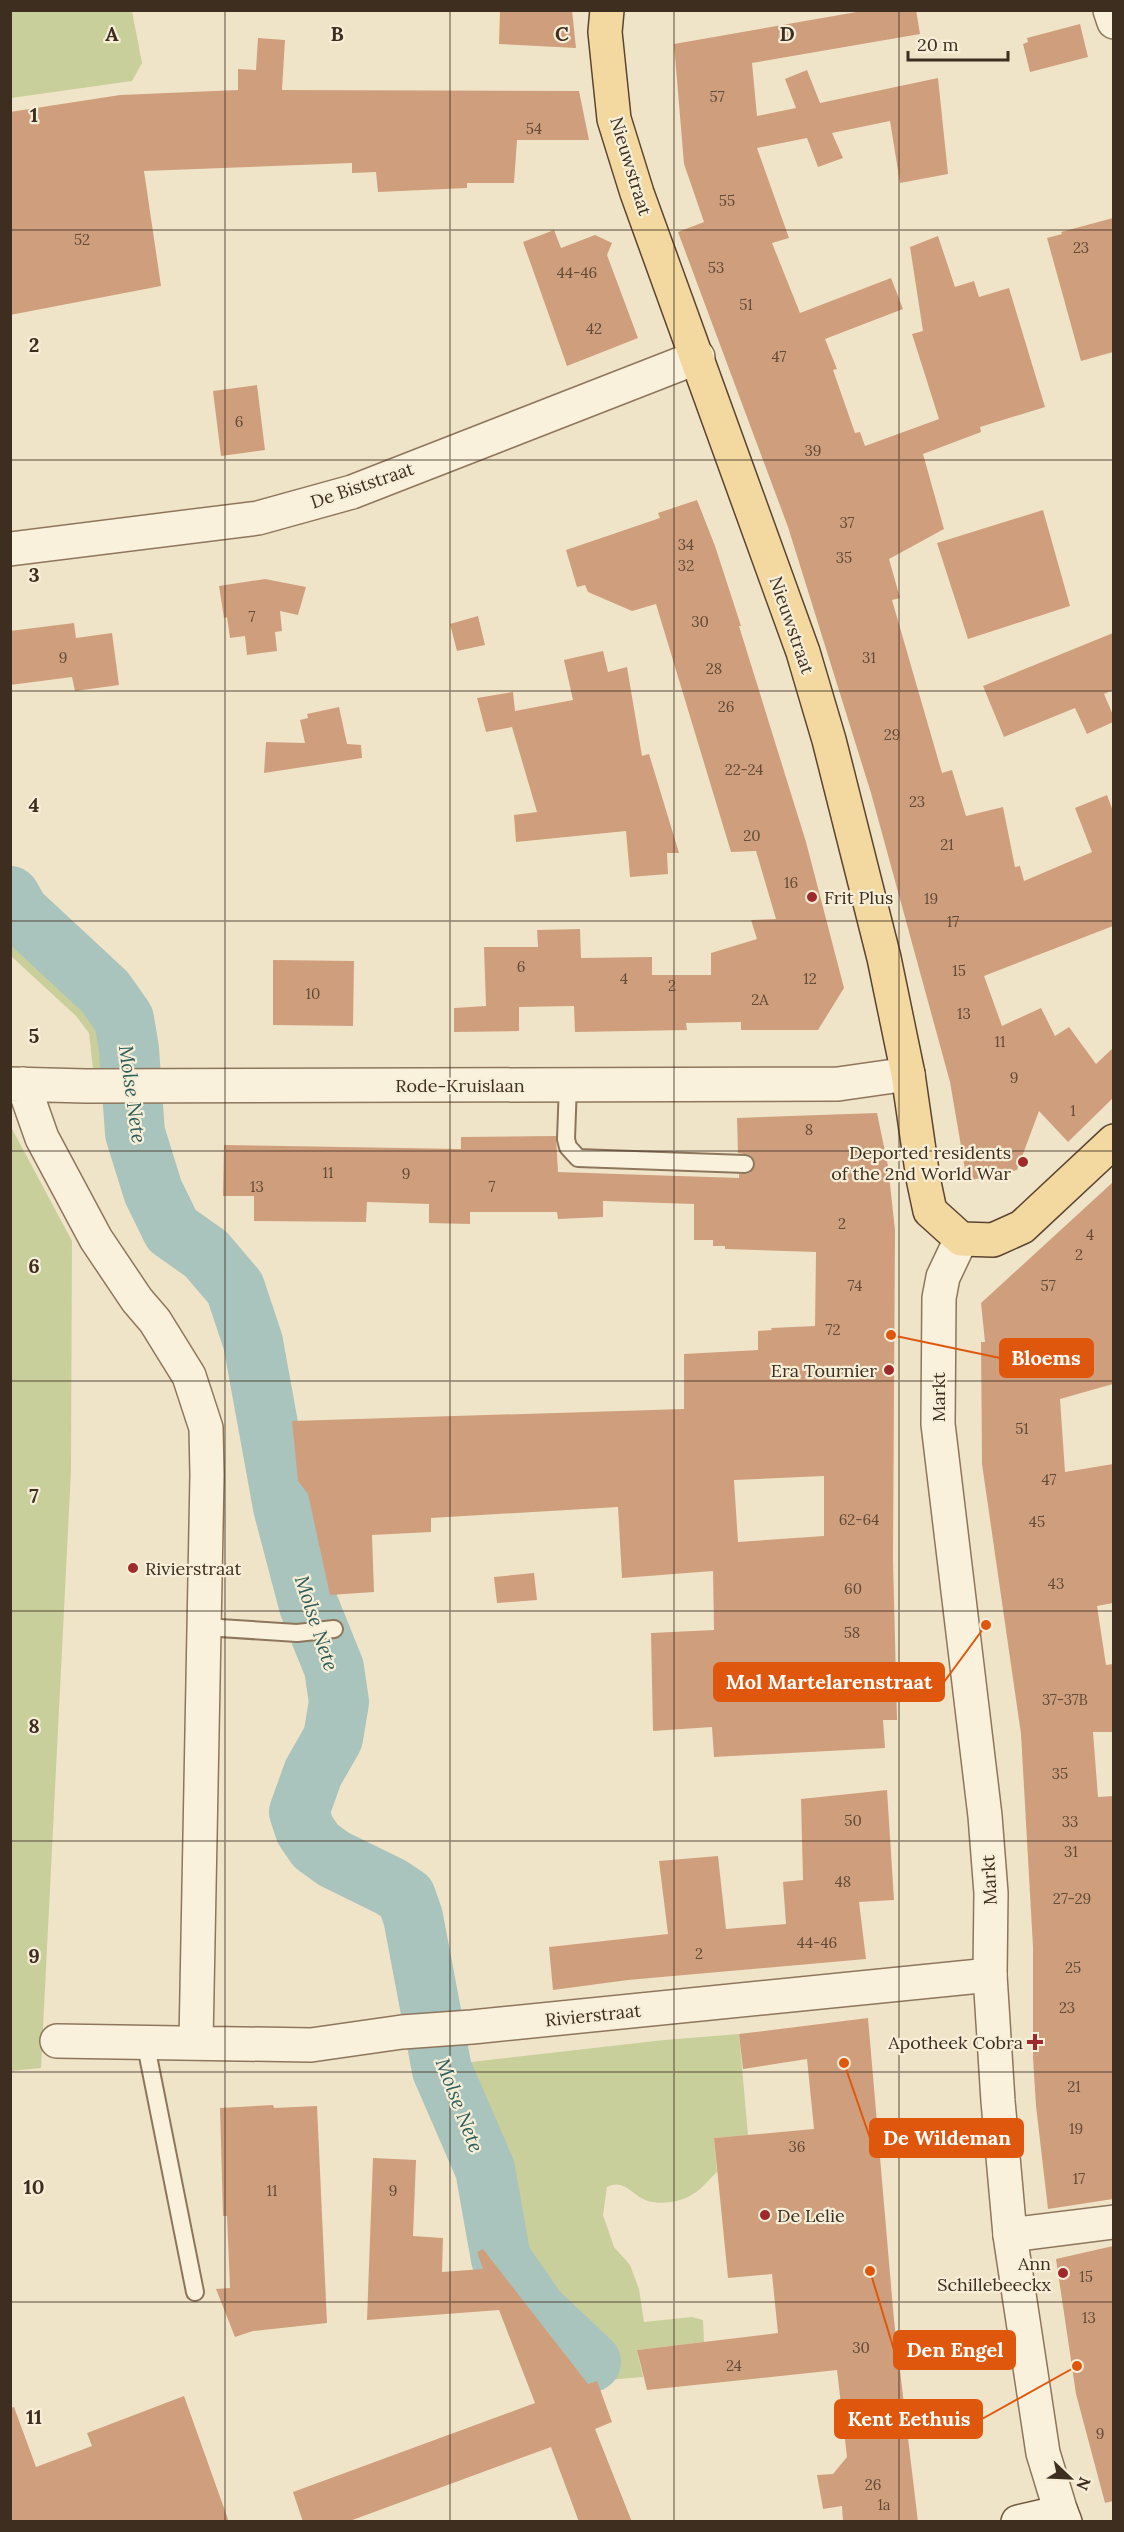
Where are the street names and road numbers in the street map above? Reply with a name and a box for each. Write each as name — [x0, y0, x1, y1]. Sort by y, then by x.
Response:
street label: Nieuwstraat — [605, 114, 657, 218]
street label: De Biststraat — [307, 457, 417, 513]
street label: Nieuwstraat — [765, 573, 819, 677]
street label: Rode-Kruislaan — [395, 1074, 525, 1097]
street label: Markt — [927, 1372, 950, 1422]
street label: Markt — [976, 1854, 1002, 1906]
street label: Rivierstraat — [544, 1999, 642, 2031]

